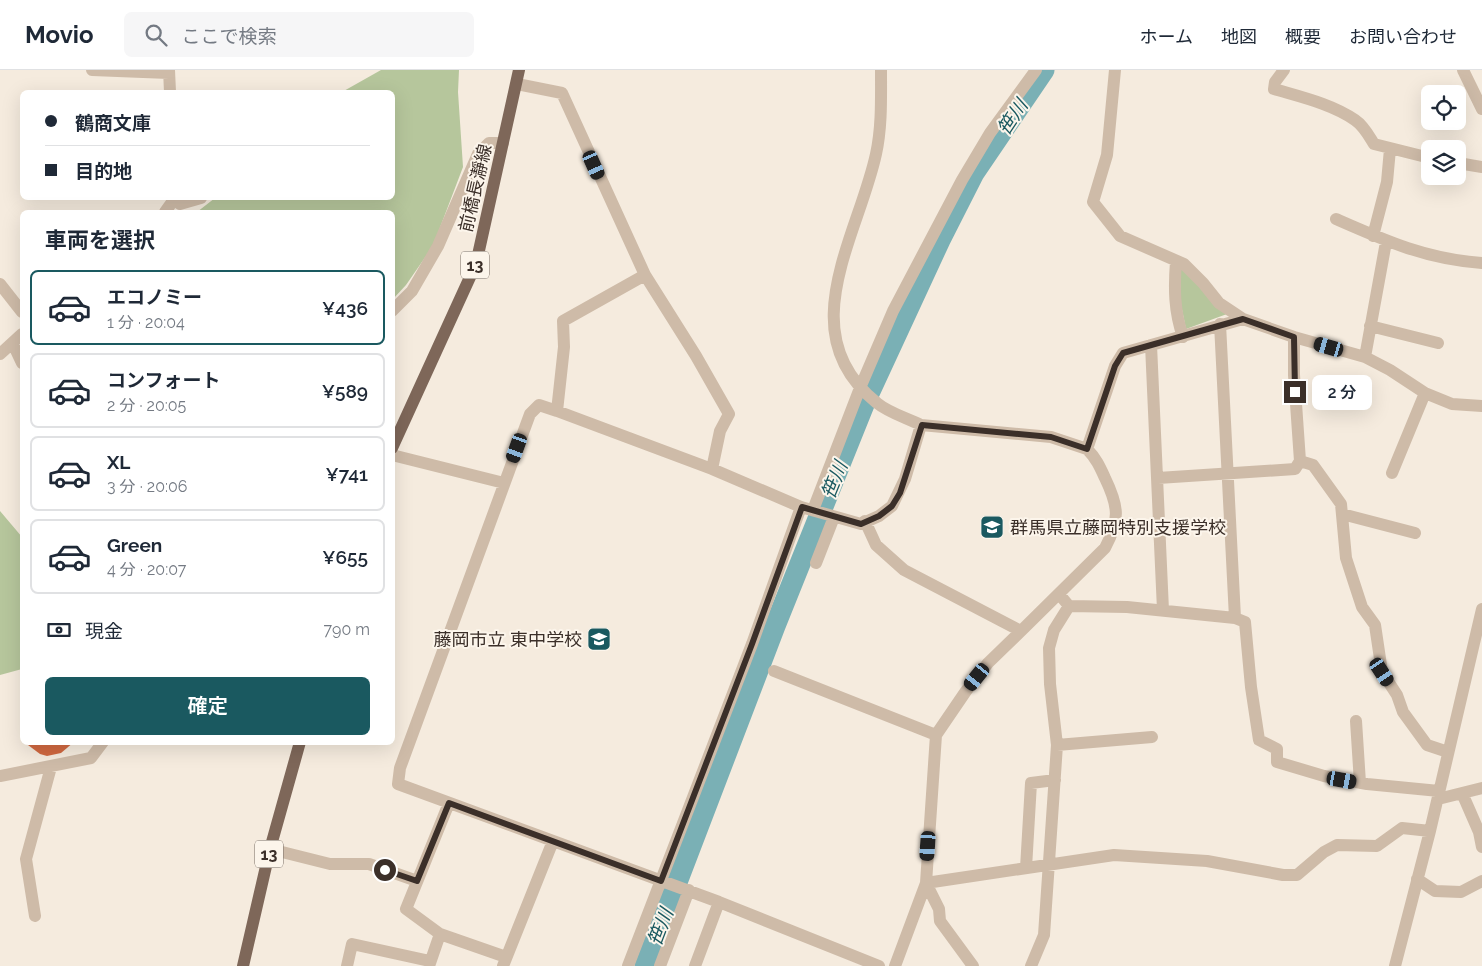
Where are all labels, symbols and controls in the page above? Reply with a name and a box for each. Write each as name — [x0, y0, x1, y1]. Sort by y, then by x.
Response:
search box — [124, 12, 474, 57]
text: Movio — [25, 20, 94, 49]
icon: search — [142, 21, 170, 49]
text: ここで検索 — [182, 25, 277, 47]
text: ホーム — [1140, 26, 1193, 47]
text: 地図 — [1221, 26, 1257, 47]
text: 概要 — [1285, 26, 1321, 47]
text: お問い合わせ — [1349, 26, 1457, 47]
map controls — [1421, 85, 1466, 185]
button: locate — [1421, 85, 1466, 130]
water label: 笹川 — [992, 93, 1033, 139]
text: 鶴商文庫 — [75, 112, 151, 134]
button: layers — [1421, 140, 1466, 185]
street label: 前橋長瀞線 — [455, 142, 495, 234]
car — [581, 148, 606, 182]
text: 目的地 — [75, 160, 132, 182]
text: 車両を選択 — [45, 227, 155, 253]
road number: 13 — [461, 252, 489, 278]
icon: car — [47, 285, 92, 330]
text: エコノミー — [107, 286, 202, 308]
text: ¥436 — [322, 297, 368, 319]
text: 1 分 · 20:04 — [107, 313, 185, 332]
car — [1312, 336, 1345, 358]
icon: car — [47, 368, 92, 413]
text: コンフォート — [107, 369, 220, 391]
callout: 2 分 — [1312, 374, 1372, 410]
text: ¥589 — [322, 380, 368, 402]
route end — [1284, 381, 1306, 403]
text: 2 分 — [1328, 383, 1356, 402]
text: 2 分 · 20:05 — [107, 396, 186, 415]
car — [504, 431, 529, 465]
icon: car — [47, 451, 92, 496]
text: XL — [107, 451, 130, 473]
water label: 笹川 — [817, 456, 852, 502]
text: ¥741 — [325, 463, 368, 485]
text: 3 分 · 20:06 — [107, 477, 187, 496]
school or university icon: 群馬県立藤岡特別支援学校 — [979, 514, 1005, 540]
place label: 群馬県立藤岡特別支援学校 — [1010, 517, 1226, 538]
icon: car — [47, 534, 92, 579]
text: Green — [107, 534, 162, 556]
text: ¥655 — [322, 546, 368, 568]
text: 4 分 · 20:07 — [107, 560, 186, 579]
icon: cash — [45, 616, 73, 644]
text: 現金 — [85, 620, 123, 642]
text: 790 m — [324, 620, 370, 639]
school or university icon: 藤岡市立 東中学校 — [586, 626, 612, 652]
place label: 藤岡市立 東中学校 — [433, 629, 582, 650]
car — [1367, 655, 1396, 689]
car — [961, 661, 992, 693]
button: 確定 — [45, 677, 370, 735]
car — [1325, 770, 1358, 790]
car — [919, 831, 936, 861]
road number: 13 — [255, 841, 283, 868]
route start — [374, 859, 396, 881]
water label: 笹川 — [643, 903, 678, 949]

